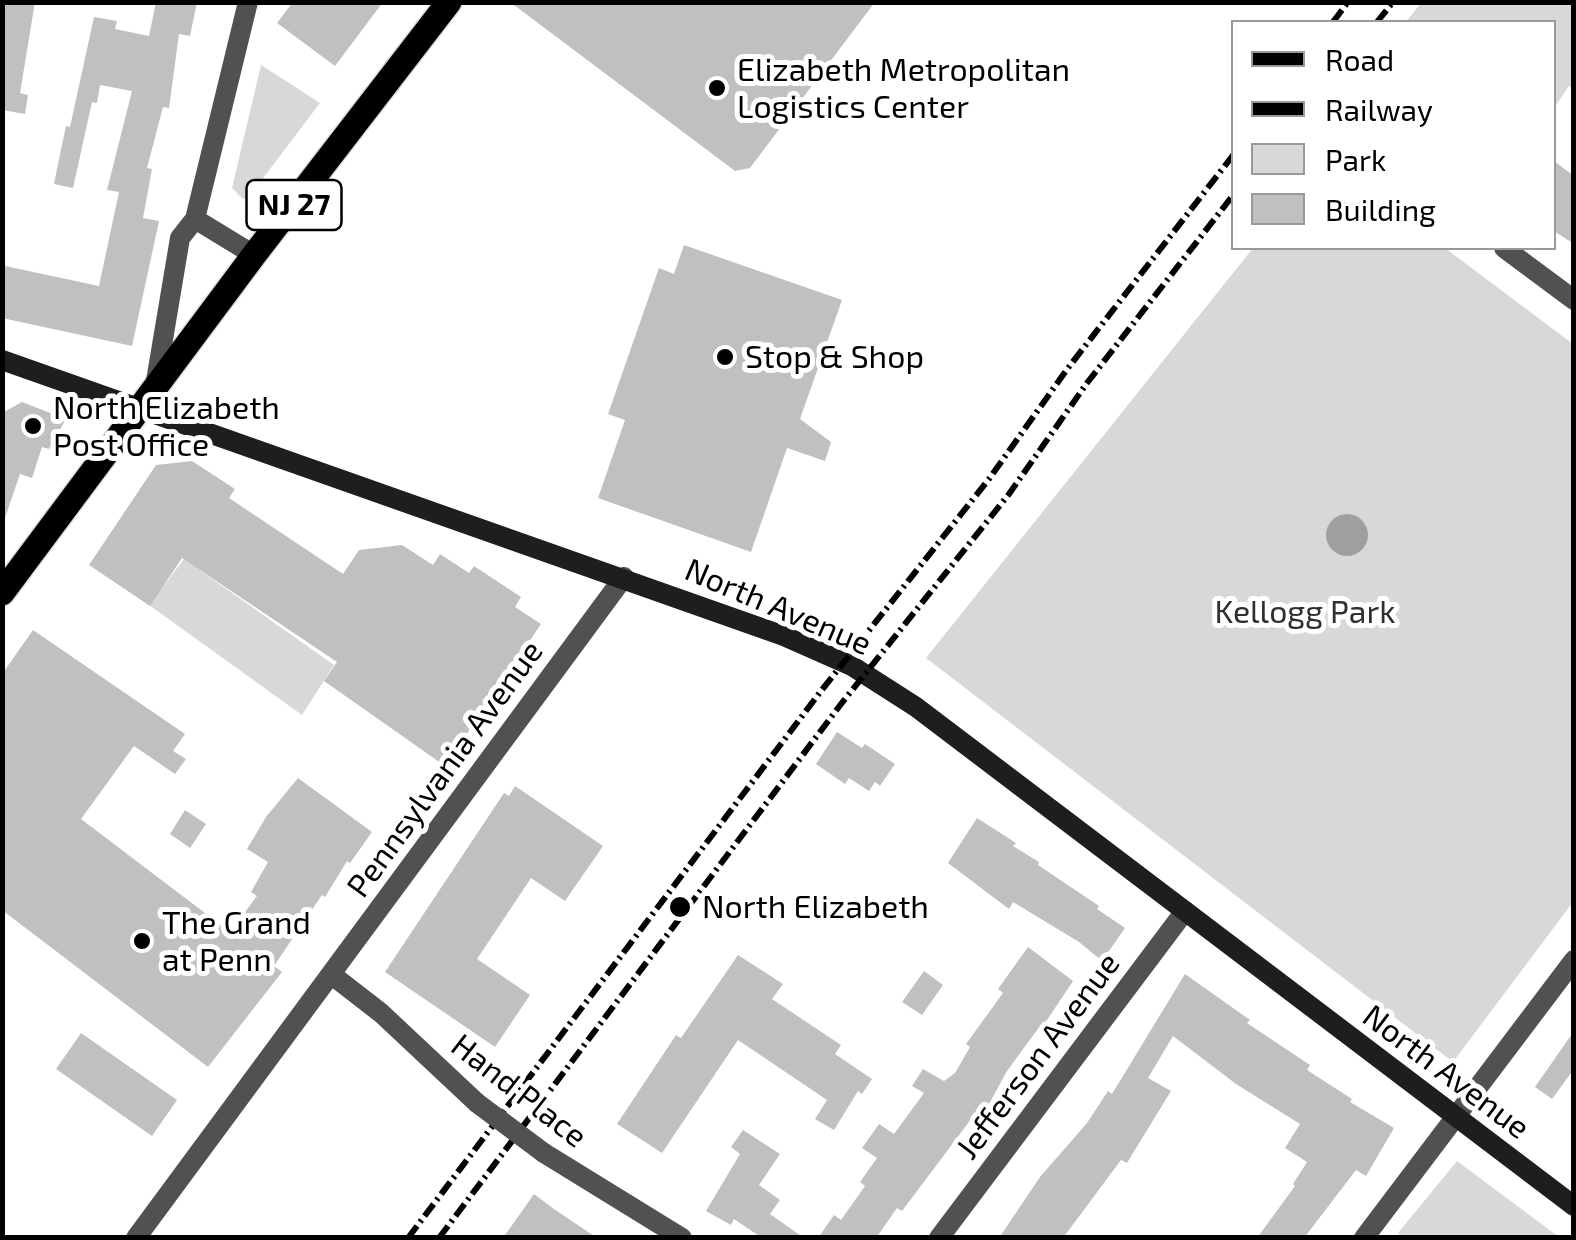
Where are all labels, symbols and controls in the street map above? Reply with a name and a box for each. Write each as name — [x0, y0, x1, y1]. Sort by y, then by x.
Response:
legend — [1231, 20, 1556, 250]
text: Road — [1325, 41, 1394, 77]
place label: Elizabeth Metropolitan Logistics Center — [737, 51, 1070, 126]
marker: Elizabeth Metropolitan Logistics Center — [706, 77, 728, 99]
text: Railway — [1325, 91, 1433, 127]
text: Park — [1325, 141, 1386, 177]
road number: NJ 27 — [246, 180, 342, 230]
text: Building — [1325, 191, 1436, 227]
place label: Stop & Shop — [745, 338, 924, 376]
marker: Stop & Shop — [714, 346, 736, 368]
place label: North Elizabeth Post Office — [53, 389, 280, 464]
marker: North Elizabeth Post Office — [22, 415, 44, 437]
street label: North Avenue — [679, 551, 877, 663]
park label: Kellogg Park — [1214, 593, 1396, 631]
street label: Pennsylvania Avenue — [339, 633, 551, 905]
place label: North Elizabeth — [702, 888, 929, 926]
marker: North Elizabeth — [667, 894, 693, 920]
place label: The Grand at Penn — [162, 904, 311, 979]
marker: The Grand at Penn — [131, 930, 153, 952]
street label: Jefferson Avenue — [948, 945, 1128, 1167]
street label: North Avenue — [1355, 997, 1537, 1147]
street label: Hand Place — [444, 1026, 594, 1156]

